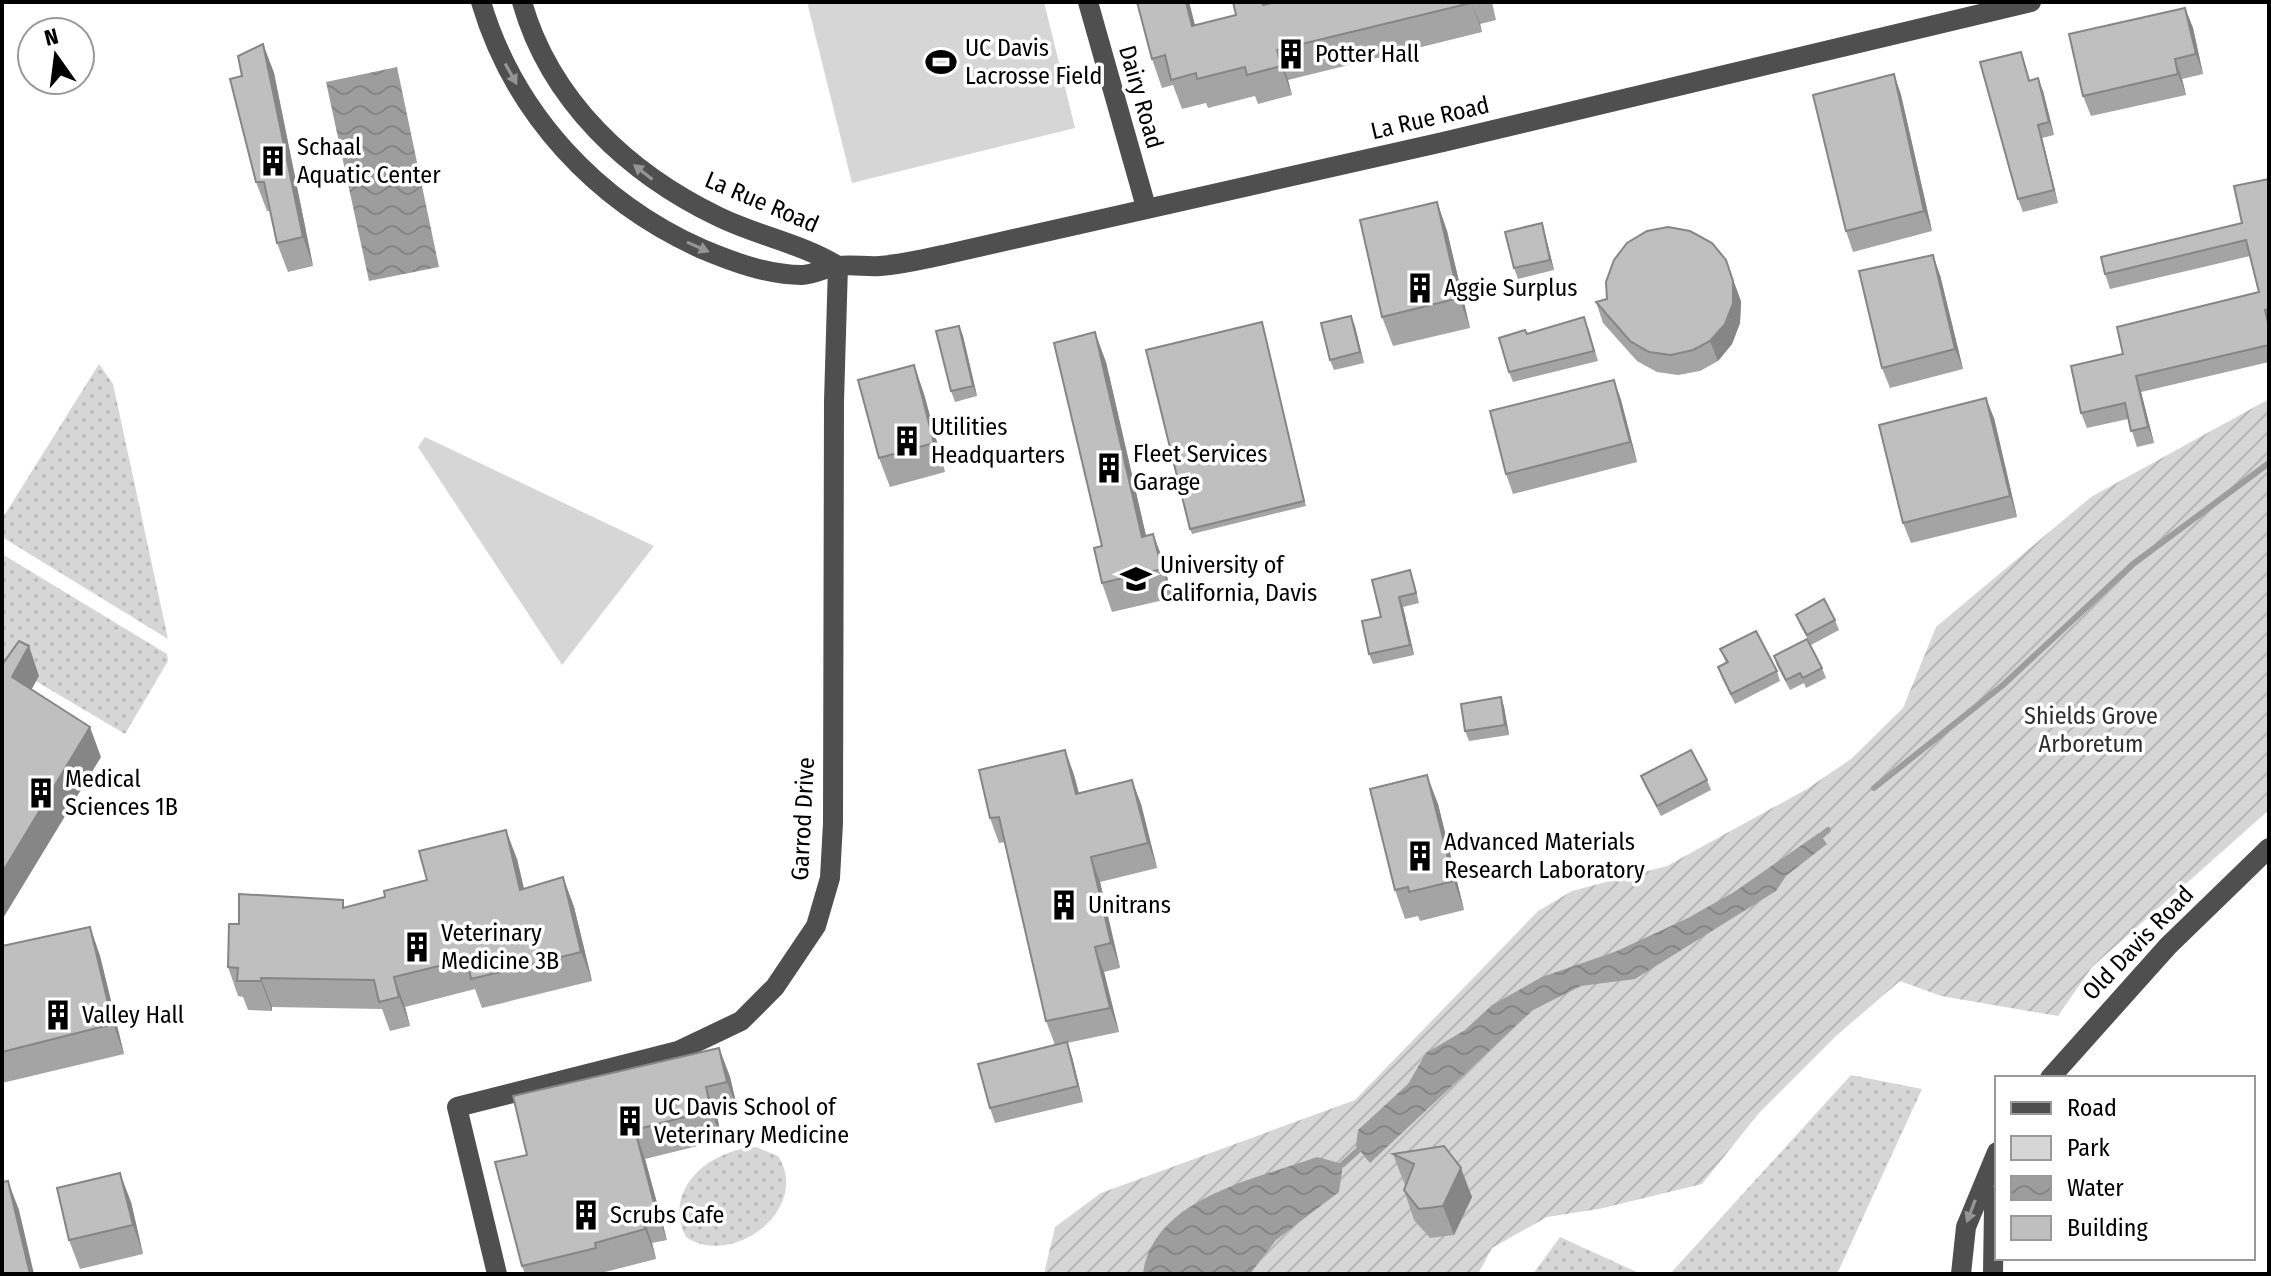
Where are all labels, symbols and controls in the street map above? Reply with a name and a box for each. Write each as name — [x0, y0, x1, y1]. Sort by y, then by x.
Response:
north arrow — [16, 16, 96, 96]
text: N — [42, 22, 61, 52]
place label: UC Davis Lacrosse Field — [965, 34, 1102, 90]
building icon: Potter Hall — [1274, 37, 1308, 71]
place label: Potter Hall — [1315, 40, 1419, 68]
street label: Dairy Road — [1113, 42, 1169, 152]
sports icon: UC Davis Lacrosse Field — [924, 45, 958, 79]
one-way arrow — [504, 62, 518, 85]
street label: La Rue Road — [1368, 91, 1492, 145]
place label: Schaal Aquatic Center — [297, 133, 441, 189]
building icon: Schaal Aquatic Center — [256, 144, 290, 178]
one-way arrow — [632, 163, 653, 180]
street label: La Rue Road — [701, 166, 823, 238]
one-way arrow — [686, 240, 710, 254]
building icon: Aggie Surplus — [1403, 271, 1437, 305]
place label: Aggie Surplus — [1444, 274, 1577, 302]
place label: Utilities Headquarters — [931, 413, 1065, 469]
building icon: Utilities Headquarters — [890, 424, 924, 458]
place label: Fleet Services Garage — [1133, 440, 1267, 496]
building icon: Fleet Services Garage — [1092, 451, 1126, 485]
place label: University of California, Davis — [1160, 551, 1317, 607]
school or university icon: University of California, Davis — [1119, 562, 1153, 596]
park label: Shields Grove Arboretum — [2024, 702, 2158, 758]
street label: Garrod Drive — [786, 757, 820, 881]
place label: Medical Sciences 1B — [65, 765, 178, 821]
building icon: Medical Sciences 1B — [24, 776, 58, 810]
place label: Advanced Materials Research Laboratory — [1444, 828, 1645, 884]
building icon: Advanced Materials Research Laboratory — [1403, 839, 1437, 873]
street label: Old Davis Road — [2077, 880, 2199, 1006]
building icon: Unitrans — [1047, 888, 1081, 922]
place label: Unitrans — [1088, 891, 1171, 919]
place label: Veterinary Medicine 3B — [441, 919, 559, 975]
building icon: Veterinary Medicine 3B — [400, 930, 434, 964]
building icon: Valley Hall — [41, 998, 75, 1032]
place label: Valley Hall — [82, 1001, 184, 1029]
legend — [1995, 1076, 2255, 1260]
place label: UC Davis School of Veterinary Medicine — [654, 1093, 849, 1149]
text: Road — [2067, 1094, 2117, 1122]
building icon: UC Davis School of Veterinary Medicine — [613, 1104, 647, 1138]
text: Park — [2067, 1134, 2110, 1162]
text: Water — [2067, 1174, 2124, 1202]
building icon: Scrubs Cafe — [569, 1198, 603, 1232]
one-way arrow — [1965, 1199, 1977, 1223]
place label: Scrubs Cafe — [610, 1201, 724, 1229]
text: Building — [2067, 1214, 2149, 1242]

